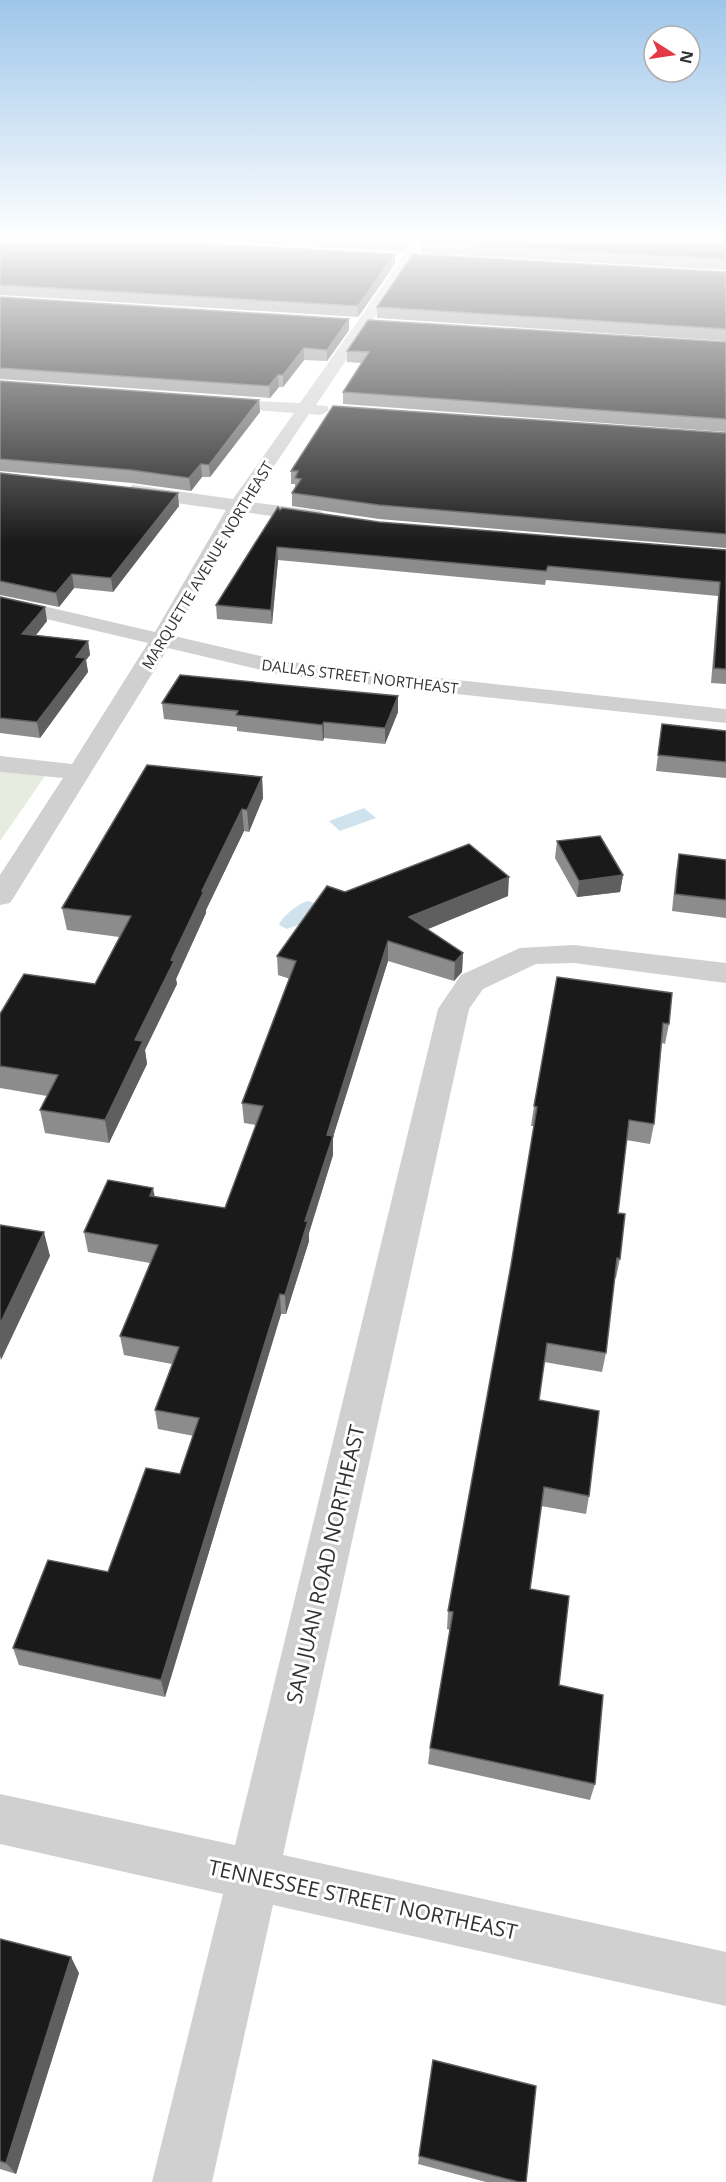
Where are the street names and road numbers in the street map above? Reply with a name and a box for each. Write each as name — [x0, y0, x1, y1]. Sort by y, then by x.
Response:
street label: MARQUETTE AVENUE NORTHEAST — [137, 457, 277, 673]
street label: DALLAS STREET NORTHEAST — [260, 654, 460, 698]
street label: SAN JUAN ROAD NORTHEAST — [279, 1422, 371, 1706]
street label: TENNESSEE STREET NORTHEAST — [206, 1853, 520, 1946]

